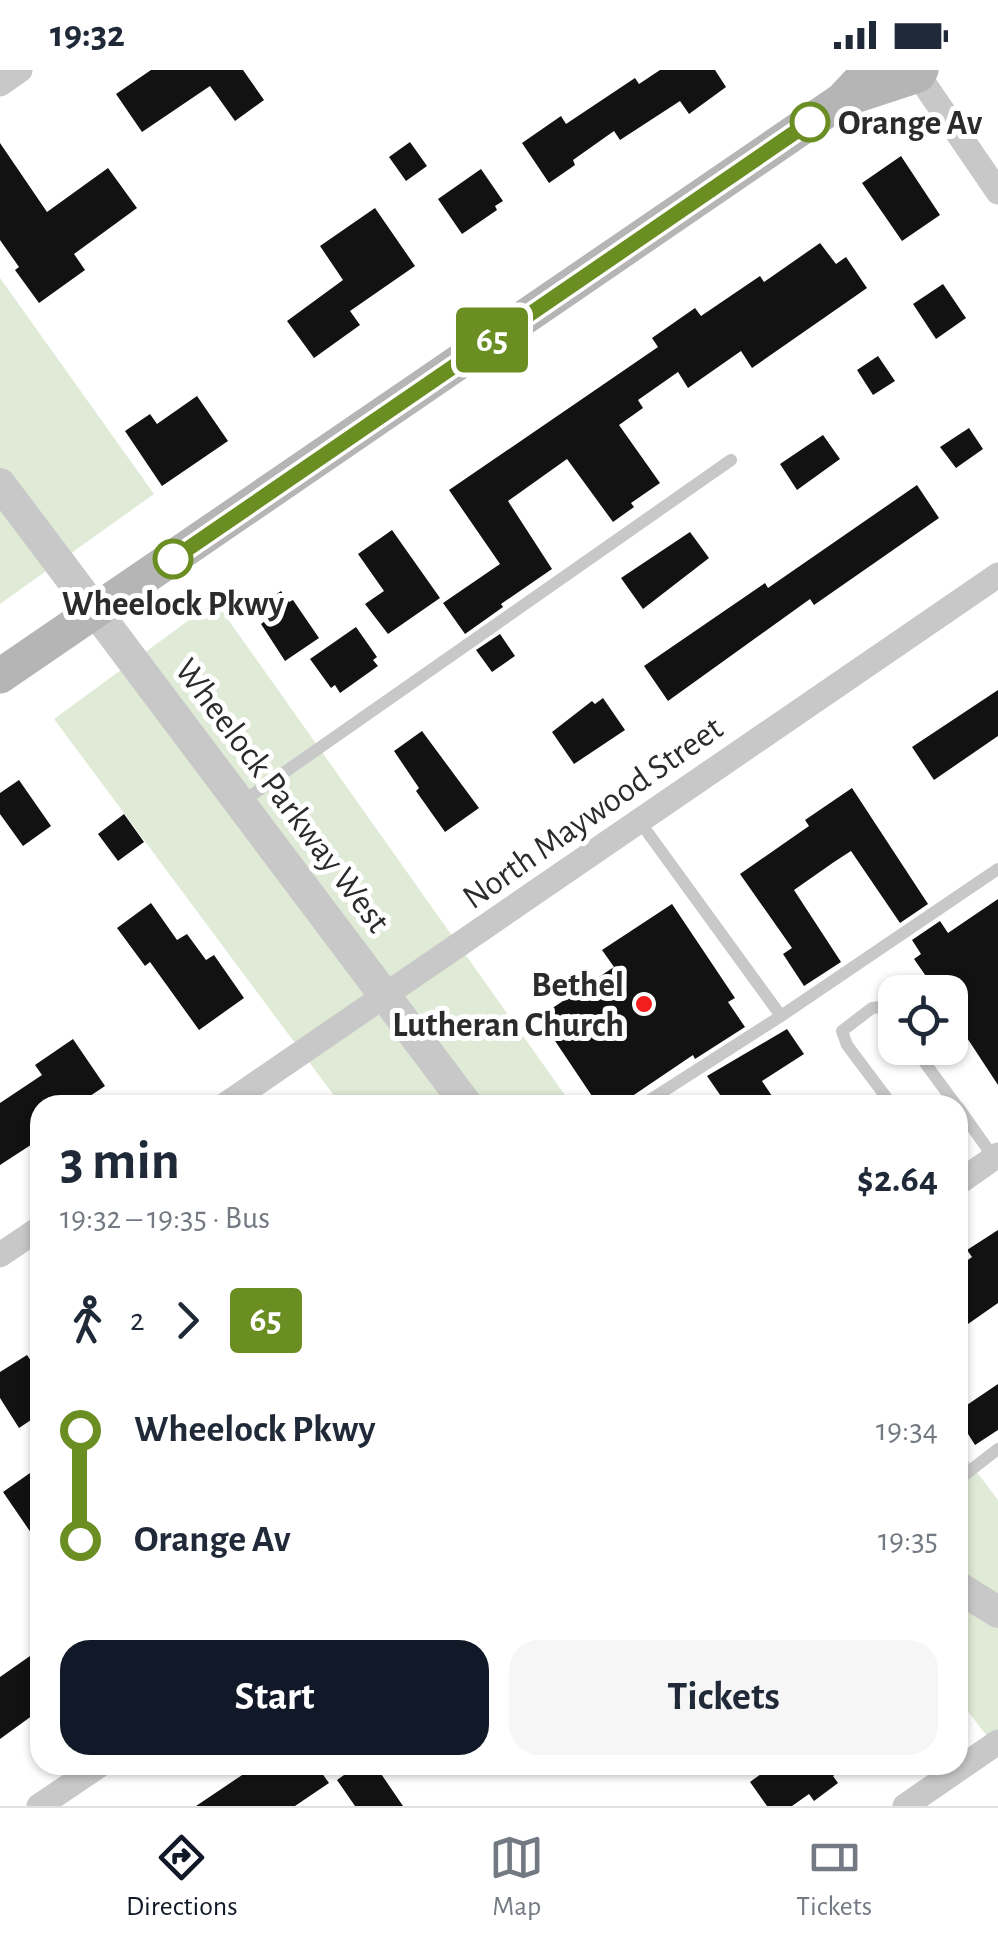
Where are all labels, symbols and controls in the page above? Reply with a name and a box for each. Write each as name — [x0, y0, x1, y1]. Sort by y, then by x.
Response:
text: 19:32 — [50, 16, 125, 54]
marker: Orange Av — [791, 103, 829, 141]
place label: Orange Av — [838, 106, 983, 141]
line badge: 65 — [447, 308, 537, 372]
text: 65 — [476, 323, 508, 358]
marker: Wheelock Pkwy — [154, 540, 192, 578]
place label: Wheelock Pkwy — [62, 587, 285, 622]
street label: Wheelock Parkway West — [168, 653, 396, 939]
street label: North Maywood Street — [457, 711, 729, 916]
place label: Bethel Lutheran Church — [392, 968, 624, 1043]
map controls — [878, 975, 968, 1065]
button: locate — [878, 975, 968, 1065]
marker: Bethel Lutheran Church — [633, 993, 655, 1015]
text: 3 min — [60, 1134, 180, 1189]
text: $2.64 — [857, 1161, 938, 1199]
text: 19:32 – 19:35 · Bus — [60, 1202, 270, 1234]
icon: walk — [60, 1293, 115, 1348]
icon: forward — [160, 1293, 215, 1348]
text: 65 — [250, 1303, 282, 1338]
text: 2 — [130, 1304, 145, 1336]
text: Wheelock Pkwy — [134, 1411, 375, 1449]
text: 19:34 — [876, 1414, 938, 1446]
text: Orange Av — [134, 1521, 291, 1559]
text: 19:35 — [878, 1524, 938, 1556]
button: Start — [60, 1640, 489, 1755]
button: Tickets — [509, 1640, 938, 1755]
tab: Directions — [126, 1830, 238, 1924]
tab: Map — [489, 1830, 544, 1924]
tab: Tickets — [796, 1830, 872, 1924]

